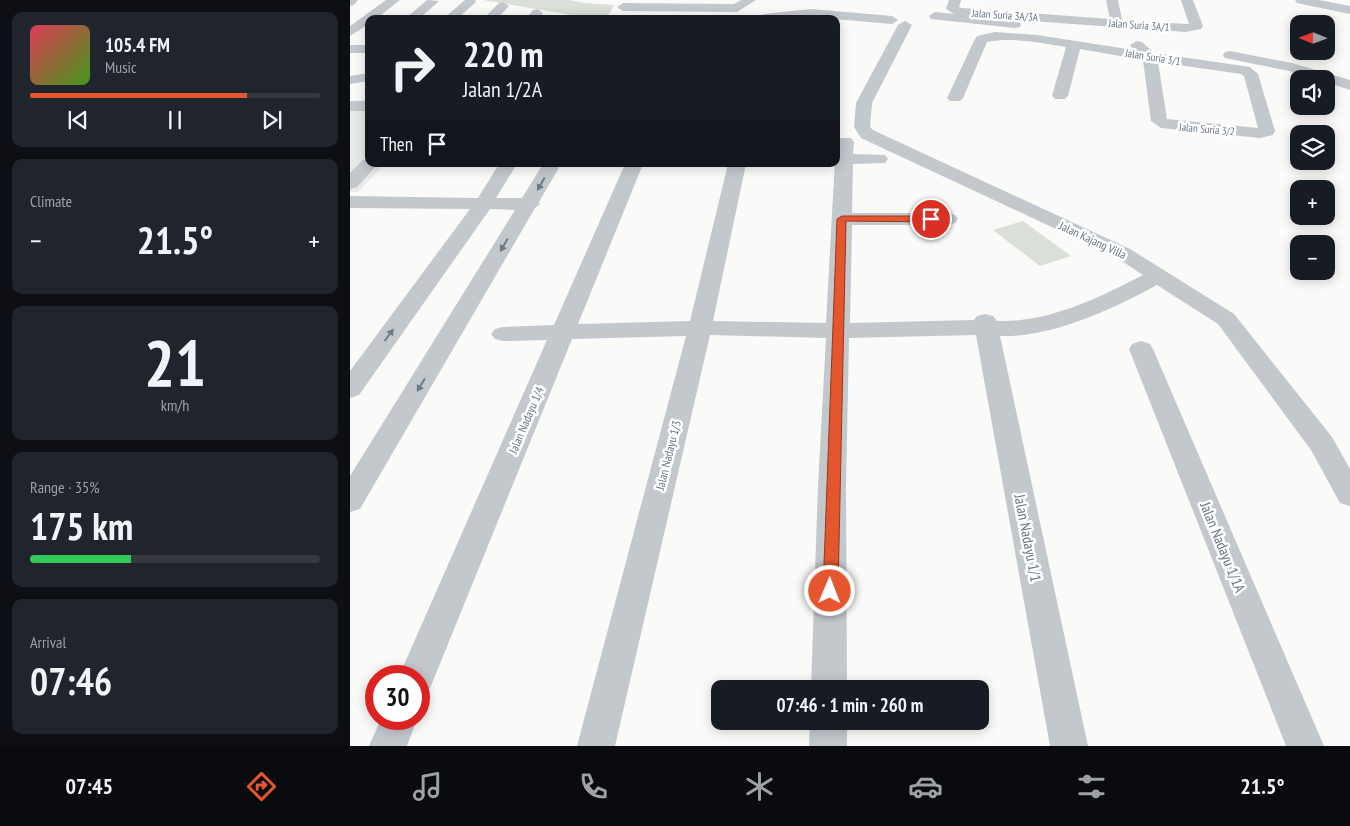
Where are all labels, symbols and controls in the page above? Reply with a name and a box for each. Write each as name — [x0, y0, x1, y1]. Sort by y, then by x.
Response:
street label: Jalan Suria 3A/3A — [970, 6, 1039, 24]
north arrow — [1290, 15, 1335, 60]
map controls — [1290, 15, 1335, 280]
street label: Jalan Suria 3A/1 — [1107, 16, 1170, 34]
text: 220 m — [463, 31, 544, 77]
text: 105.4 FM — [105, 33, 170, 57]
icon: right — [380, 35, 445, 100]
street label: Jalan Suria 3/1 — [1123, 46, 1182, 68]
text: Music — [105, 57, 137, 77]
button: sound — [1290, 70, 1335, 115]
text: Jalan 1/2A — [463, 75, 542, 103]
icon: previous — [64, 106, 92, 134]
icon: pause — [161, 106, 189, 134]
icon: next — [258, 106, 286, 134]
street label: Jalan Suria 3/2 — [1178, 120, 1236, 138]
button: layers — [1290, 125, 1335, 170]
icon: arrive — [423, 130, 451, 158]
text: Then — [380, 132, 413, 156]
one-way arrow — [537, 176, 545, 191]
button: + — [1290, 180, 1335, 225]
text: Climate — [30, 191, 72, 211]
pin — [910, 198, 952, 240]
icon: arrive — [917, 205, 945, 233]
text: 21.5° — [137, 215, 213, 264]
street label: Jalan Kajang Villa — [1056, 218, 1129, 262]
text: − — [30, 222, 42, 259]
text: + — [308, 222, 320, 259]
button: − — [1290, 235, 1335, 280]
one-way arrow — [500, 239, 509, 252]
text: 21 — [144, 320, 206, 404]
one-way arrow — [383, 329, 394, 342]
one-way arrow — [416, 378, 425, 391]
street label: Jalan Nadayu 1/4 — [505, 384, 547, 457]
text: km/h — [161, 395, 189, 415]
street label: Jalan Nadayu 1/3 — [652, 419, 684, 492]
text: Range · 35% — [30, 477, 99, 497]
street label: Jalan Nadayu 1/1 — [1010, 492, 1046, 583]
street label: Jalan Nadayu 1/1A — [1196, 498, 1250, 596]
text: 175 km — [30, 501, 133, 550]
position arrow — [803, 564, 855, 616]
text: Arrival — [30, 632, 66, 652]
text: 07:46 — [30, 656, 112, 705]
speed limit sign: 30 — [365, 665, 430, 730]
text: 07:46 · 1 min · 260 m — [777, 693, 923, 717]
icon: directions — [244, 769, 279, 804]
icon: music — [410, 769, 445, 804]
icon: phone — [576, 769, 611, 804]
icon: climate — [742, 769, 777, 804]
icon: car — [908, 769, 943, 804]
icon: filters — [1074, 769, 1109, 804]
text: 07:45 — [66, 772, 113, 800]
text: 21.5° — [1240, 772, 1284, 800]

